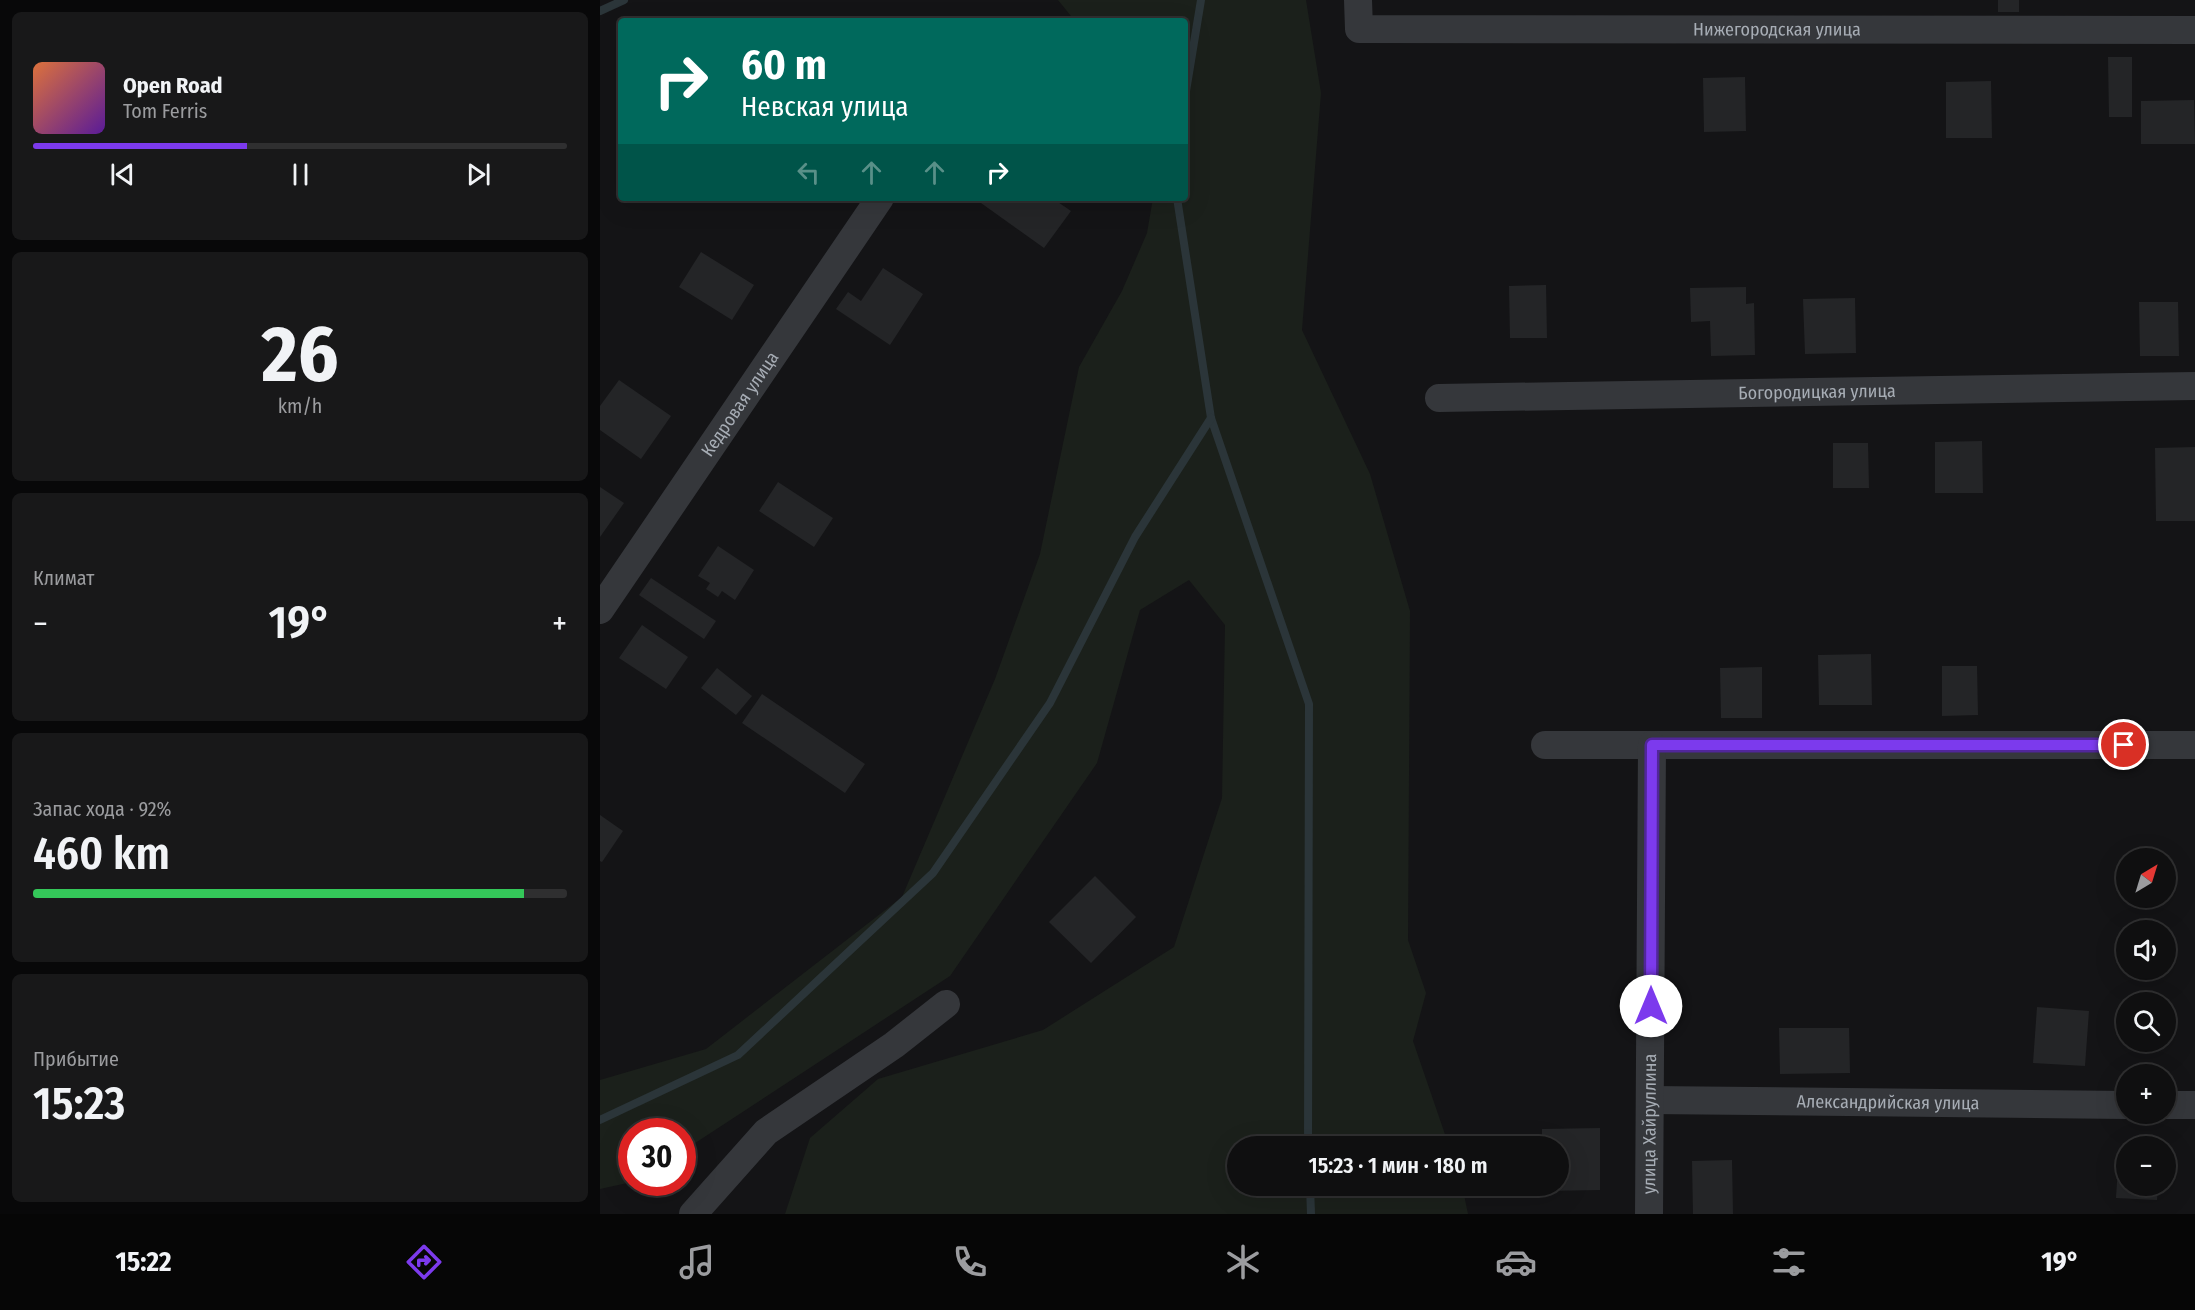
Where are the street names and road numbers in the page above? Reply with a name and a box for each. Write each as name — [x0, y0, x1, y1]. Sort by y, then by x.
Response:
street label: Нижегородская улица — [1693, 18, 1861, 41]
street label: Кедровая улица — [697, 347, 784, 461]
street label: Богородицкая улица — [1738, 380, 1896, 404]
street label: улица Хайруллина — [1638, 1053, 1661, 1194]
street label: Александрийская улица — [1796, 1091, 1980, 1114]

